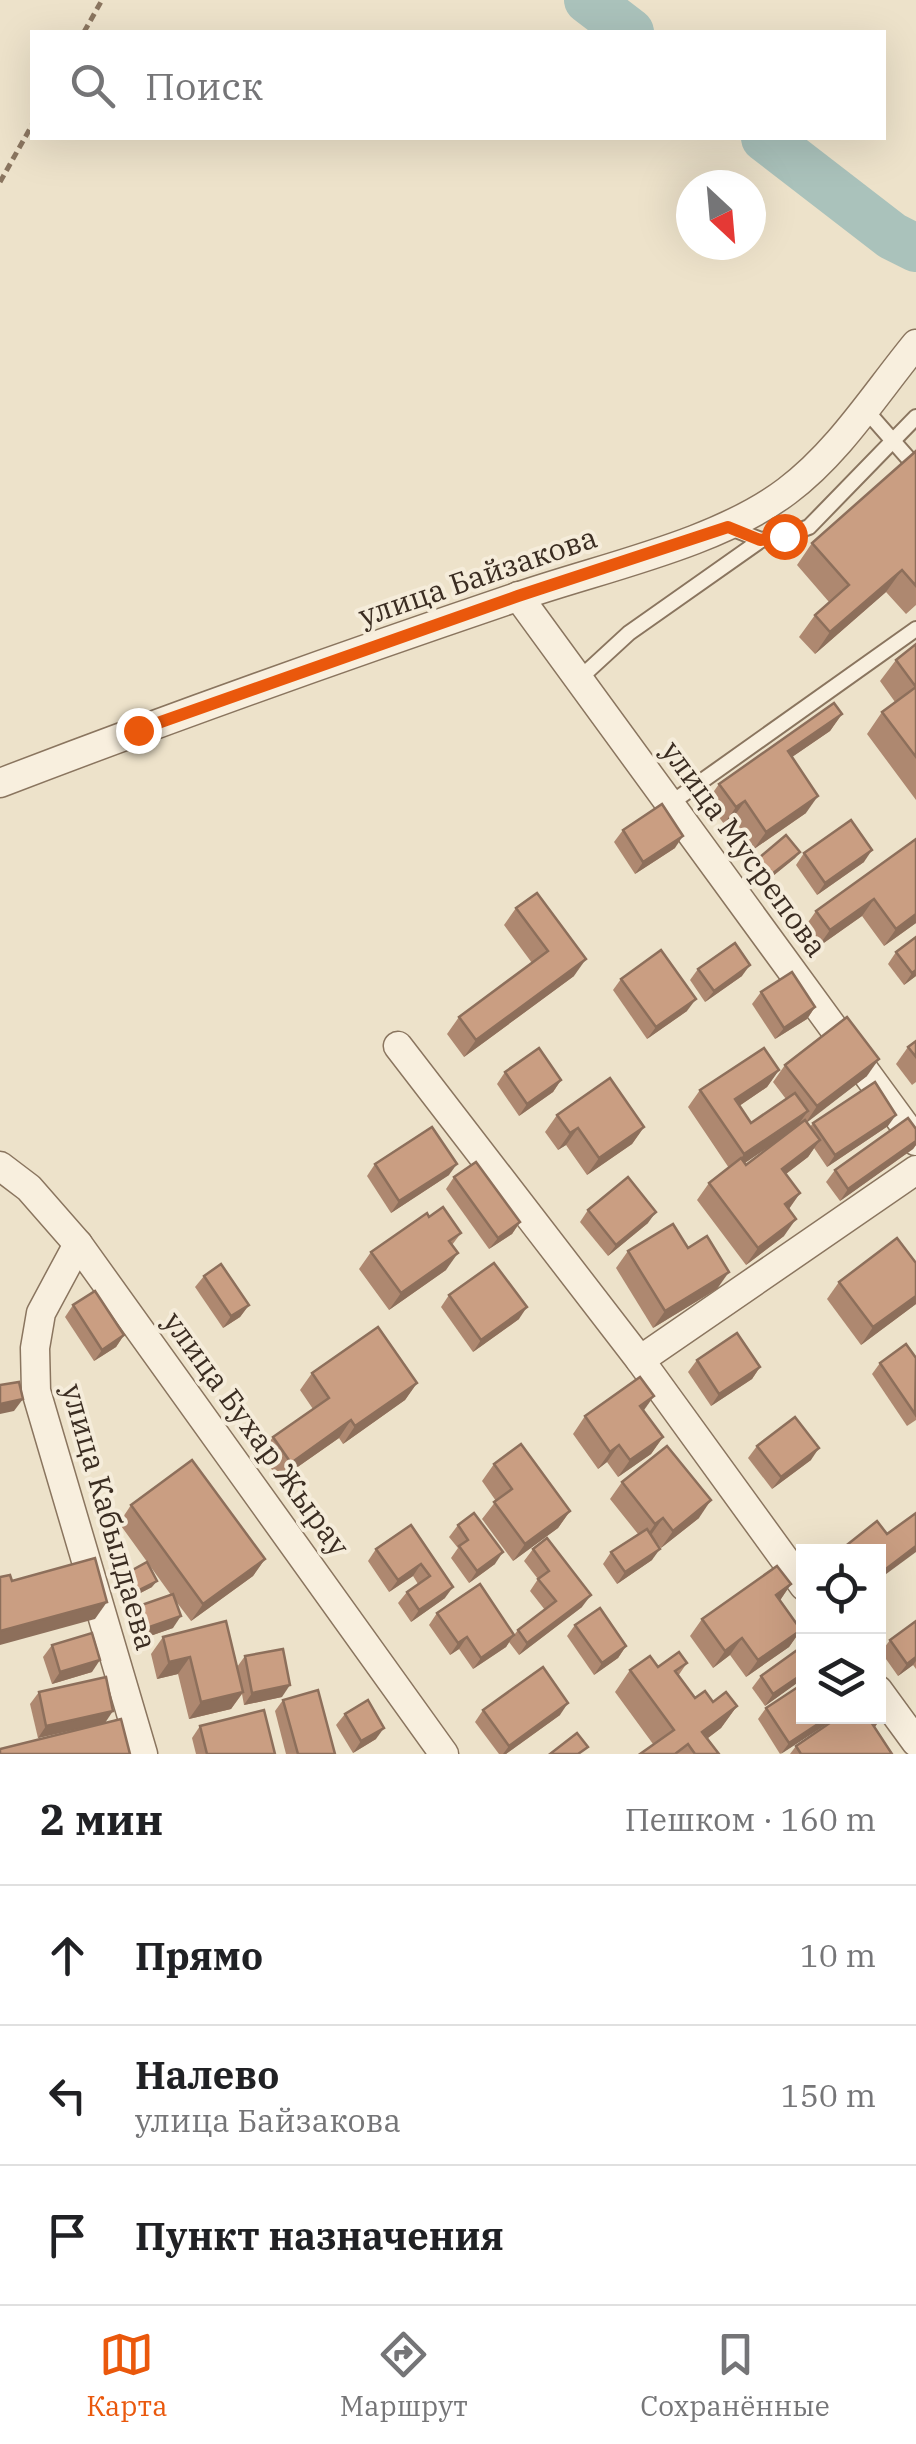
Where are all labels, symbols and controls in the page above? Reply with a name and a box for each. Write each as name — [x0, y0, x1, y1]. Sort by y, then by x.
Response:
search box — [30, 30, 886, 140]
icon: search — [65, 58, 120, 113]
text: Поиск — [145, 61, 263, 110]
north arrow — [676, 170, 766, 260]
route start — [762, 514, 808, 560]
street label: улица Байзакова — [353, 517, 602, 635]
route end — [116, 708, 162, 754]
street label: улица Мусрепова — [654, 732, 837, 964]
street label: улица Бухар Жырау — [155, 1303, 359, 1563]
street label: улица Кабылдаева — [54, 1379, 167, 1654]
map controls — [796, 1544, 886, 1724]
button: locate — [796, 1544, 886, 1634]
button: layers — [796, 1634, 886, 1724]
text: 2 мин — [40, 1792, 163, 1847]
text: Пешком · 160 m — [625, 1798, 876, 1840]
icon: ahead — [40, 1928, 95, 1983]
text: Прямо — [135, 1931, 263, 1980]
text: 10 m — [800, 1934, 876, 1976]
text: Налево — [135, 2050, 279, 2099]
icon: left — [40, 2068, 95, 2123]
text: 150 m — [780, 2074, 876, 2116]
text: улица Байзакова — [135, 2099, 401, 2141]
icon: arrive — [40, 2208, 95, 2263]
text: Пункт назначения — [135, 2211, 504, 2260]
tab: Карта — [86, 2327, 167, 2424]
tab: Маршрут — [340, 2327, 468, 2424]
tab: Сохранённые — [640, 2327, 830, 2424]

